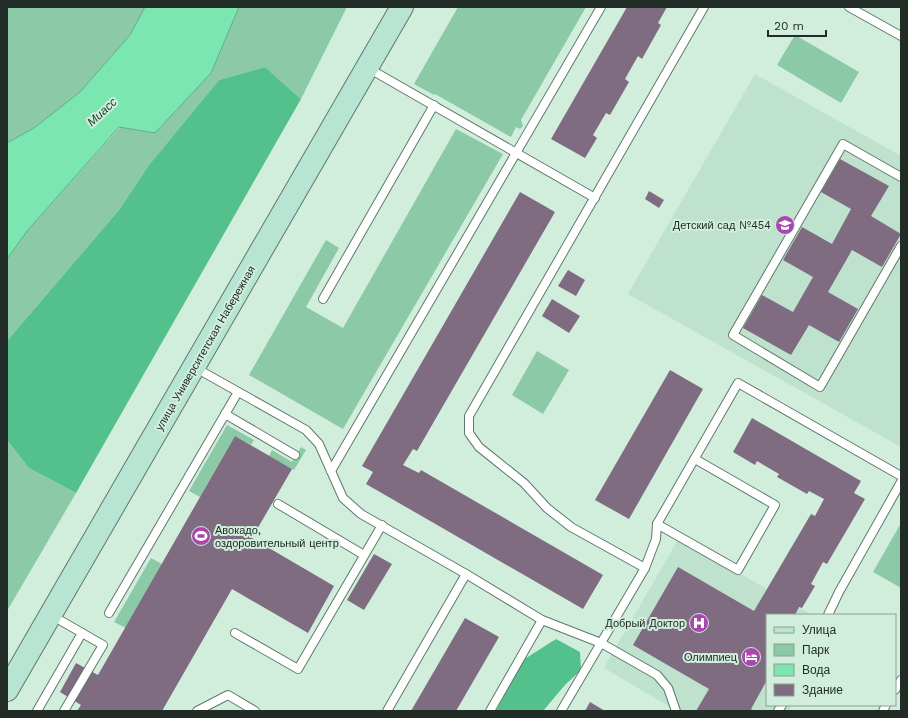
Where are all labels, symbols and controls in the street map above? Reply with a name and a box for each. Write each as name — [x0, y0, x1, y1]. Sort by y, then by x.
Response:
scale bar — [768, 12, 826, 38]
text: 20 m — [774, 19, 804, 33]
water label: Миасс — [84, 95, 120, 129]
school or university icon: Детский сад №454 — [774, 214, 796, 236]
place label: Детский сад №454 — [673, 219, 771, 232]
street label: улица Университетская Набережная — [153, 263, 258, 433]
place label: Авокадо, оздоровительный центр — [215, 524, 339, 550]
sports icon: Авокадо, оздоровительный центр — [190, 525, 212, 547]
hospital icon: Добрый Доктор — [688, 612, 710, 634]
legend — [766, 614, 896, 706]
place label: Добрый Доктор — [605, 617, 685, 630]
text: Улица — [802, 623, 836, 637]
text: Парк — [802, 643, 830, 657]
hotel icon: Олимпиец — [740, 646, 762, 668]
place label: Олимпиец — [684, 651, 738, 664]
text: Вода — [802, 663, 830, 677]
text: Здание — [802, 683, 843, 697]

